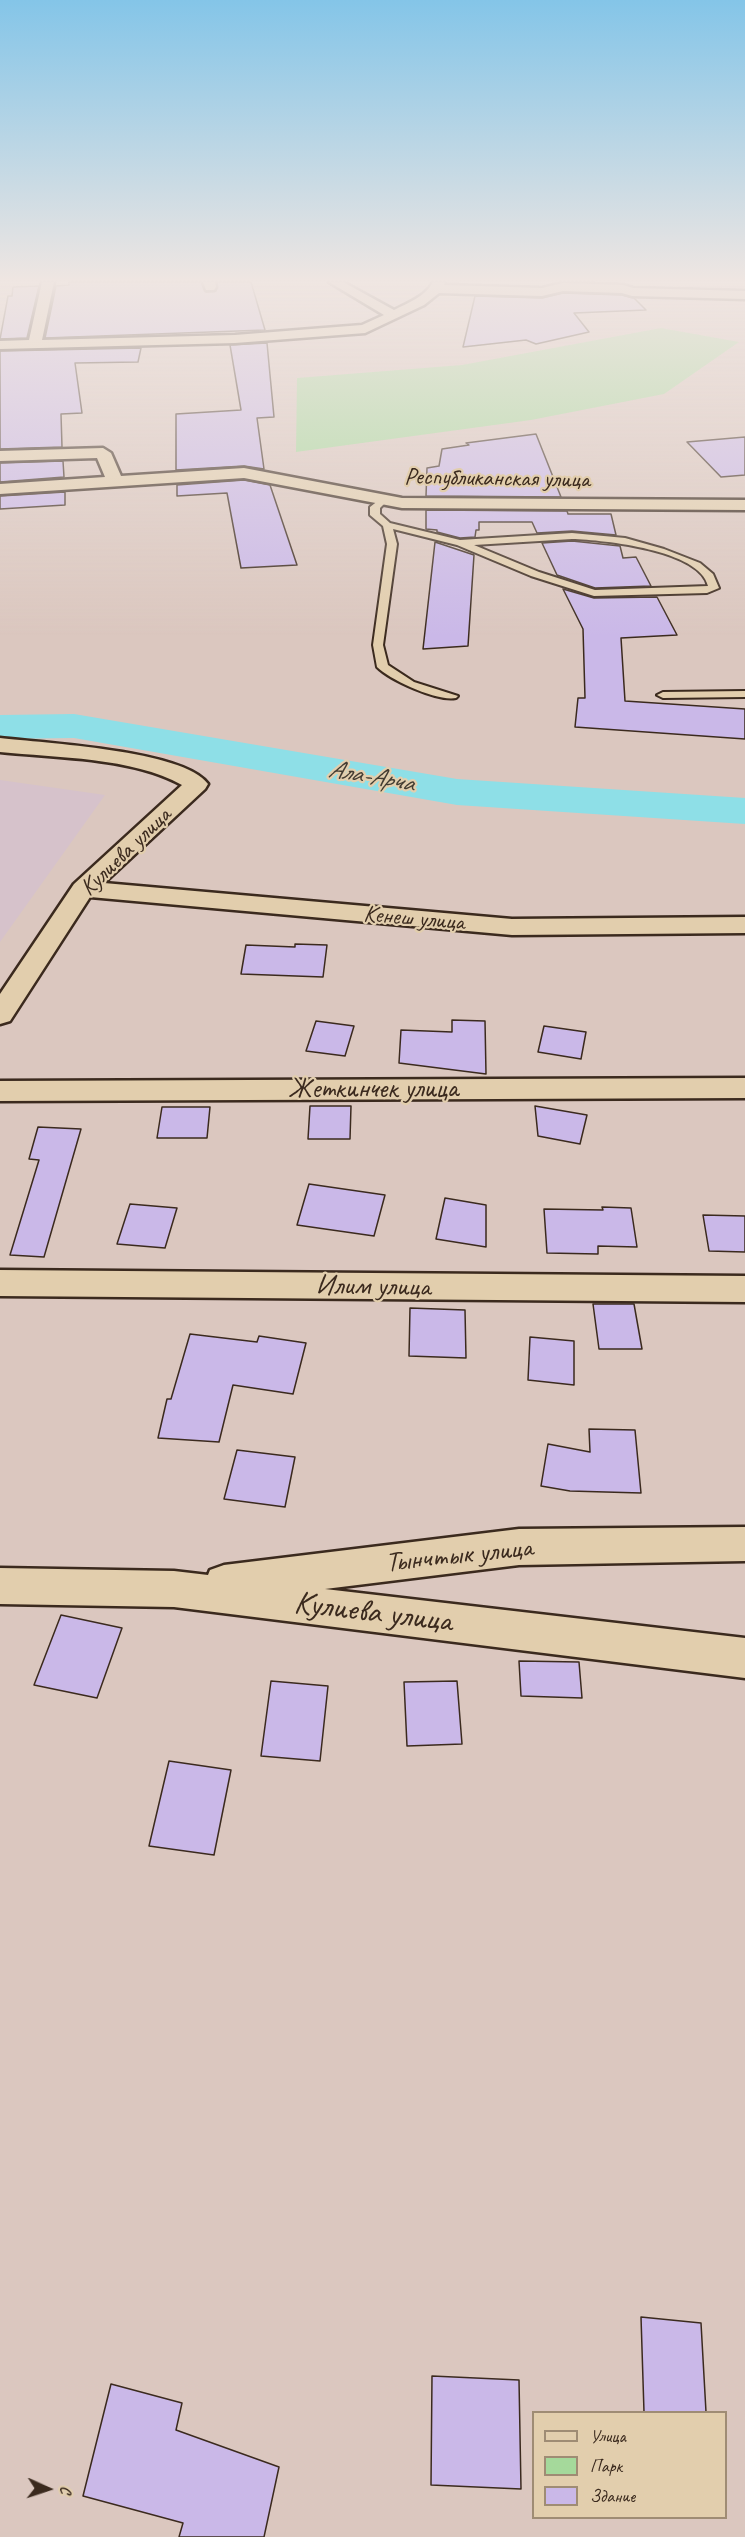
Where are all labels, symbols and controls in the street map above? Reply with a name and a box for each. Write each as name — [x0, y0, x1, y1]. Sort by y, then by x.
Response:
street label: Республиканская улица — [404, 463, 590, 495]
water label: Ала-Арча — [326, 754, 416, 800]
street label: Кулиева улица — [74, 802, 178, 902]
street label: Кенеш улица — [362, 900, 466, 938]
street label: Жеткинчек улица — [288, 1073, 458, 1107]
street label: Илим улица — [315, 1269, 431, 1305]
street label: Тынчтык улица — [384, 1532, 534, 1580]
street label: Кулиева улица — [292, 1584, 454, 1642]
legend — [532, 2411, 727, 2519]
text: Улица — [590, 2425, 626, 2447]
text: Парк — [590, 2455, 622, 2477]
north arrow — [18, 2459, 78, 2519]
text: С — [56, 2485, 76, 2494]
text: Здание — [590, 2485, 635, 2507]

